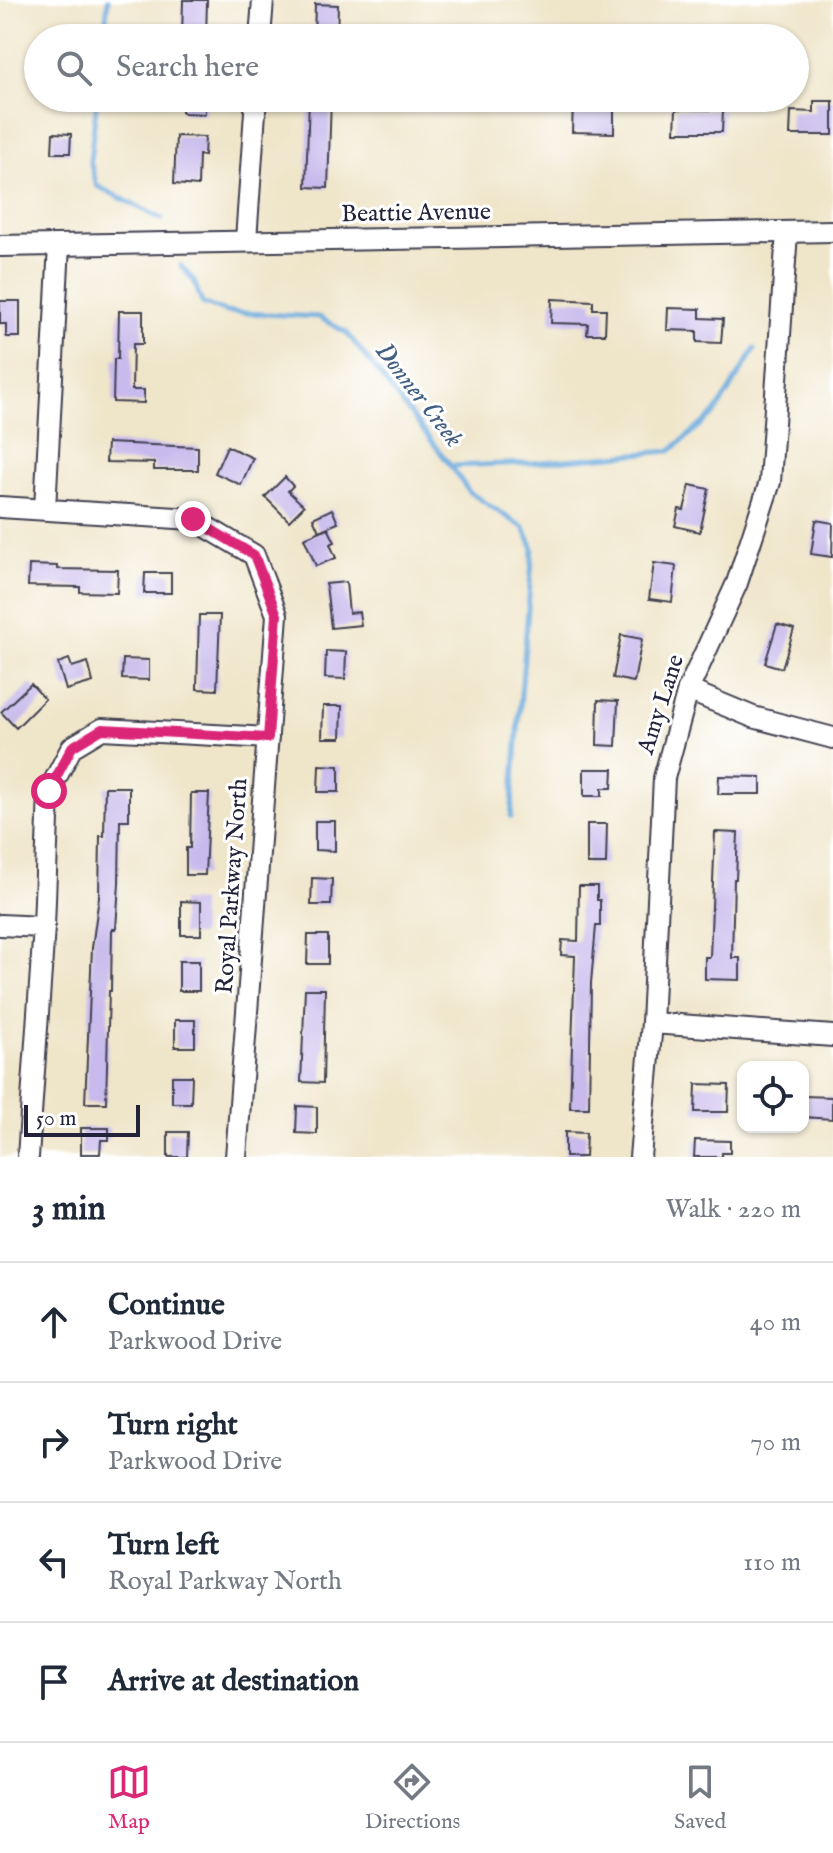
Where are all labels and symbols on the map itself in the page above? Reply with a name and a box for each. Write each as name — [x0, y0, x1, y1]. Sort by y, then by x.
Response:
street label: Beattie Avenue — [341, 197, 491, 230]
water label: Donner Creek — [368, 336, 470, 454]
route end — [175, 501, 211, 537]
street label: Amy Lane — [630, 651, 692, 759]
route start — [31, 773, 67, 809]
street label: Royal Parkway North — [210, 777, 256, 995]
scale bar — [24, 1101, 140, 1137]

